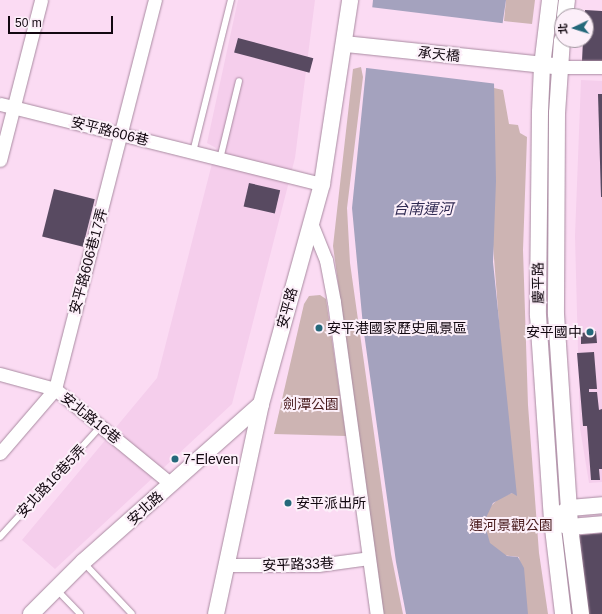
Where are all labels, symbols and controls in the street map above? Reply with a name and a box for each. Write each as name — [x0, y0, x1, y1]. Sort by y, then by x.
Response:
scale bar — [10, 8, 115, 34]
north arrow — [554, 8, 594, 48]
text: 50 m — [15, 16, 42, 30]
text: 北 — [557, 23, 569, 35]
street label: 承天橋 — [417, 43, 461, 65]
street label: 安平路606巷 — [69, 113, 151, 149]
water label: 台南運河 — [393, 200, 453, 218]
street label: 安平路606巷17弄 — [66, 206, 110, 316]
street label: 慶平路 — [529, 262, 547, 304]
street label: 安平路 — [273, 286, 301, 330]
place label: 安平港國家歷史風景區 — [327, 320, 467, 336]
marker: 安平港國家歷史風景區 — [314, 323, 324, 333]
place label: 安平國中 — [526, 324, 582, 340]
marker: 安平國中 — [585, 327, 595, 337]
street label: 安北路16巷 — [58, 389, 124, 447]
park label: 劍潭公園 — [283, 396, 339, 412]
street label: 安北路16巷5弄 — [13, 441, 89, 521]
place label: 7-Eleven — [183, 451, 238, 467]
marker: 7-Eleven — [170, 454, 180, 464]
street label: 安北路 — [124, 488, 166, 528]
place label: 安平派出所 — [296, 495, 366, 511]
marker: 安平派出所 — [283, 498, 293, 508]
park label: 運河景觀公園 — [469, 517, 553, 533]
street label: 安平路33巷 — [262, 554, 334, 574]

